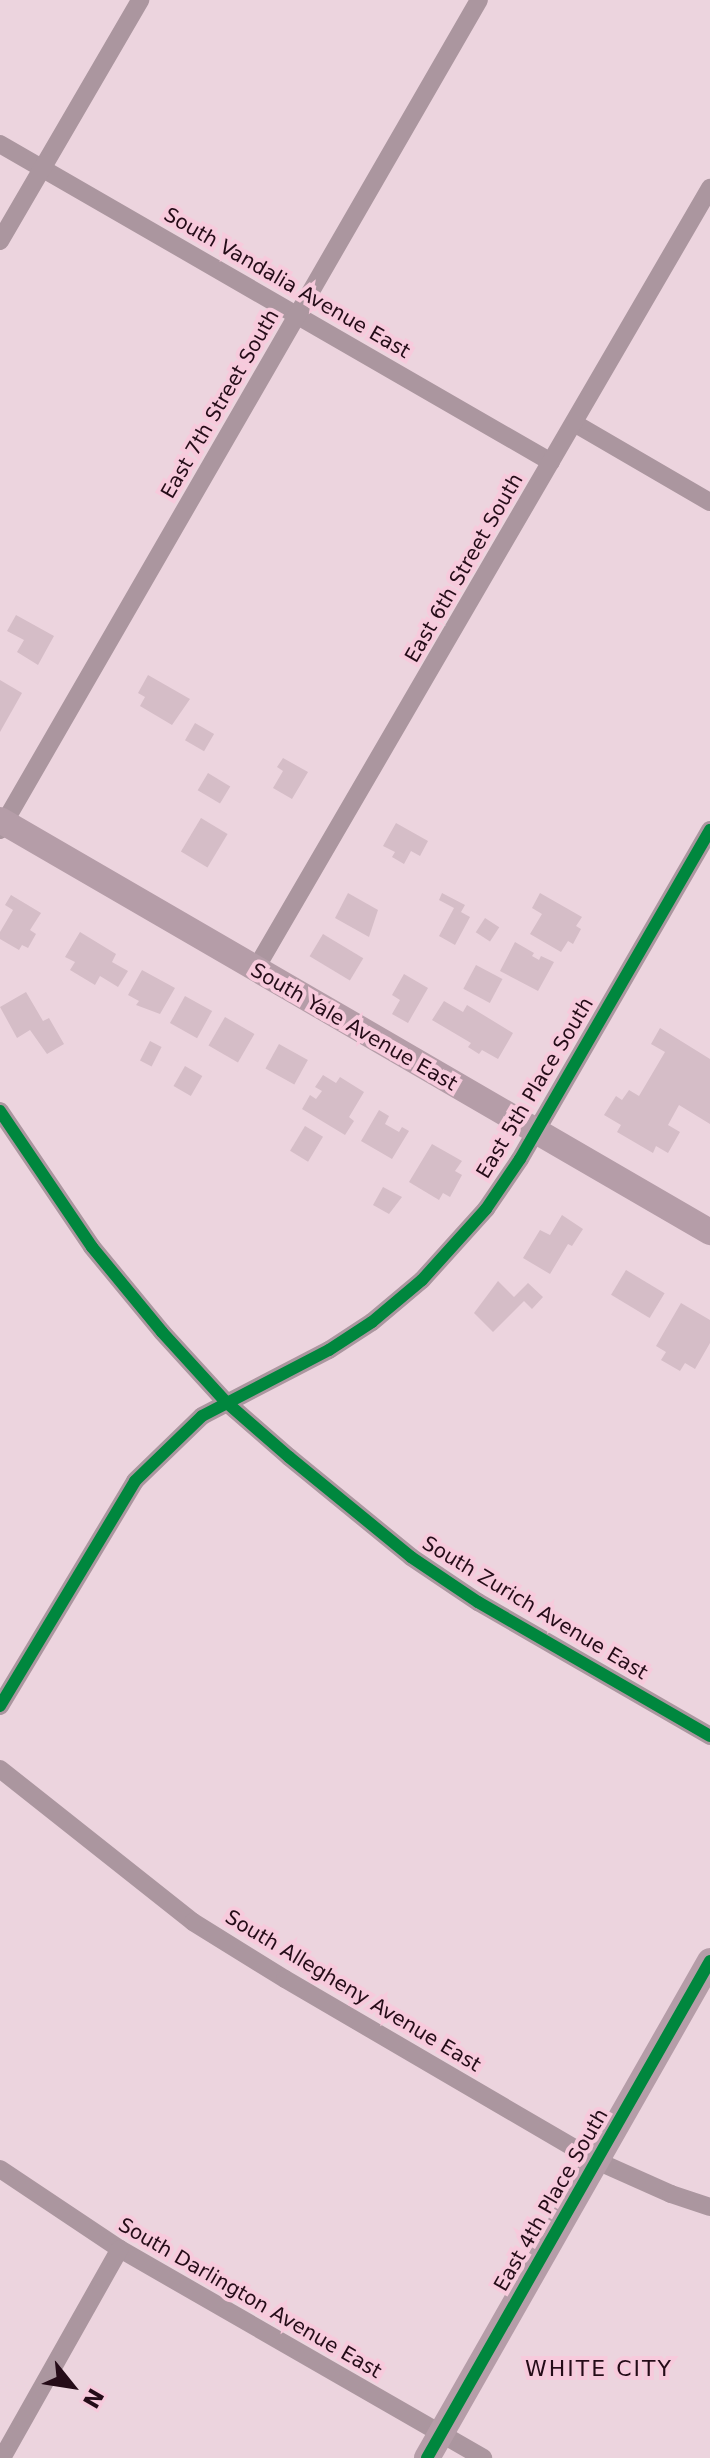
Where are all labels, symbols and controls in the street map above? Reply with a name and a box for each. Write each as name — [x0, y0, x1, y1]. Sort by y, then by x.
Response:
street label: South Vandalia Avenue East — [160, 203, 414, 363]
street label: East 7th Street South — [156, 305, 284, 503]
street label: East 6th Street South — [400, 469, 528, 667]
street label: South Yale Avenue East — [247, 958, 461, 1096]
street label: East 5th Place South — [471, 993, 599, 1183]
street label: South Zurich Avenue East — [418, 1531, 652, 1685]
street label: South Allegheny Avenue East — [221, 1905, 485, 2077]
street label: East 4th Place South — [489, 2104, 613, 2296]
street label: South Darlington Avenue East — [114, 2213, 386, 2383]
north arrow — [32, 2346, 112, 2426]
district label: WHITE CITY — [525, 2356, 673, 2382]
text: N — [78, 2384, 109, 2412]

